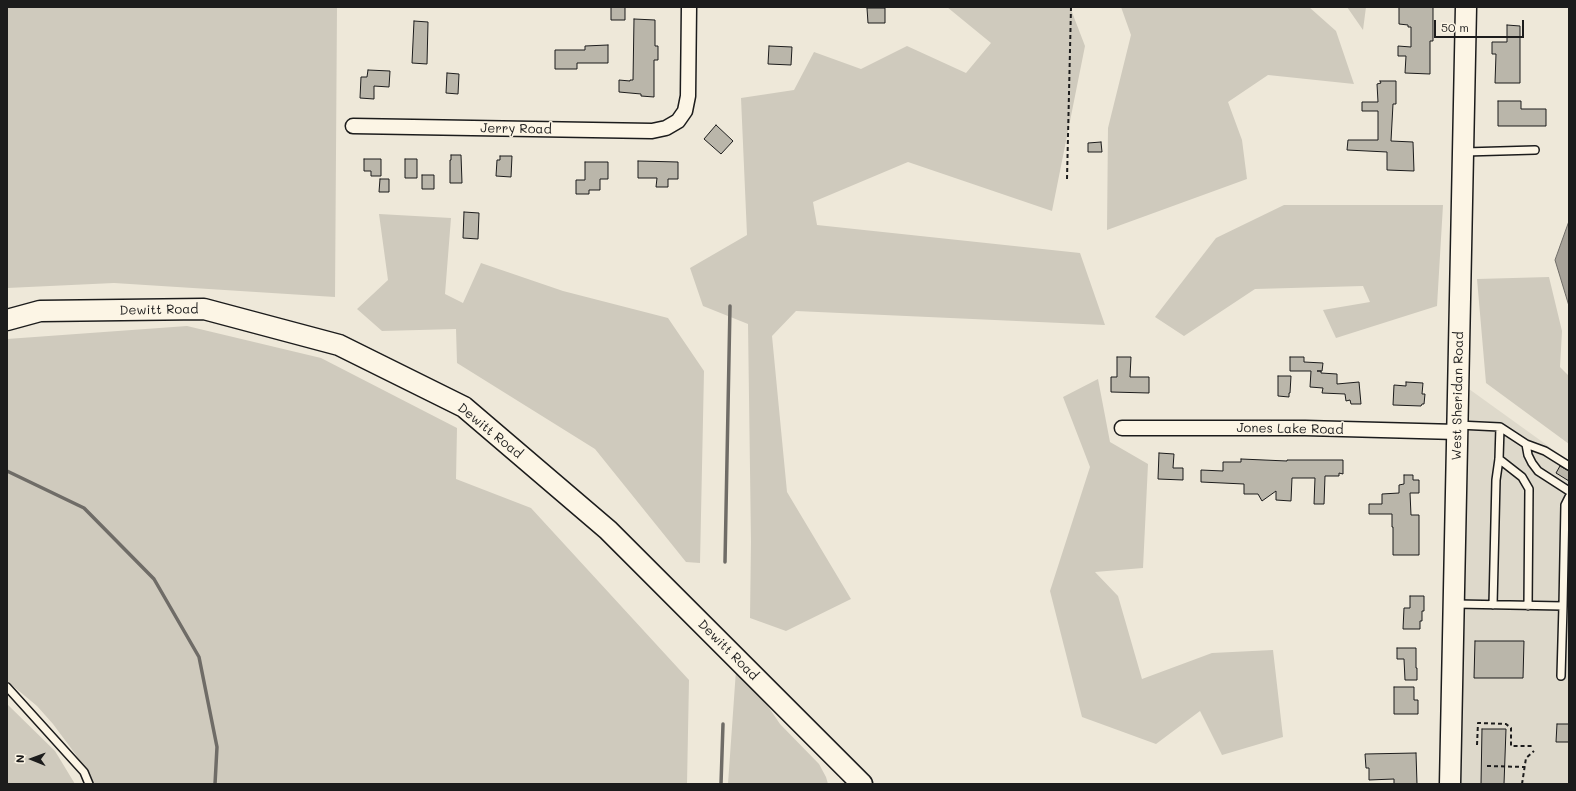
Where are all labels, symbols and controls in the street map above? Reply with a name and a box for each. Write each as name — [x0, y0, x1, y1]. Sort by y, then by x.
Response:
scale bar — [1436, 12, 1526, 38]
text: 50 m — [1441, 19, 1469, 35]
street label: Jerry Road — [480, 121, 552, 137]
street label: Dewitt Road — [119, 302, 199, 318]
street label: West Sheridan Road — [1449, 331, 1467, 461]
street label: Dewitt Road — [454, 400, 526, 462]
street label: Jones Lake Road — [1236, 420, 1344, 438]
street label: Dewitt Road — [695, 617, 761, 683]
north arrow — [12, 739, 52, 779]
text: N — [12, 754, 27, 763]

